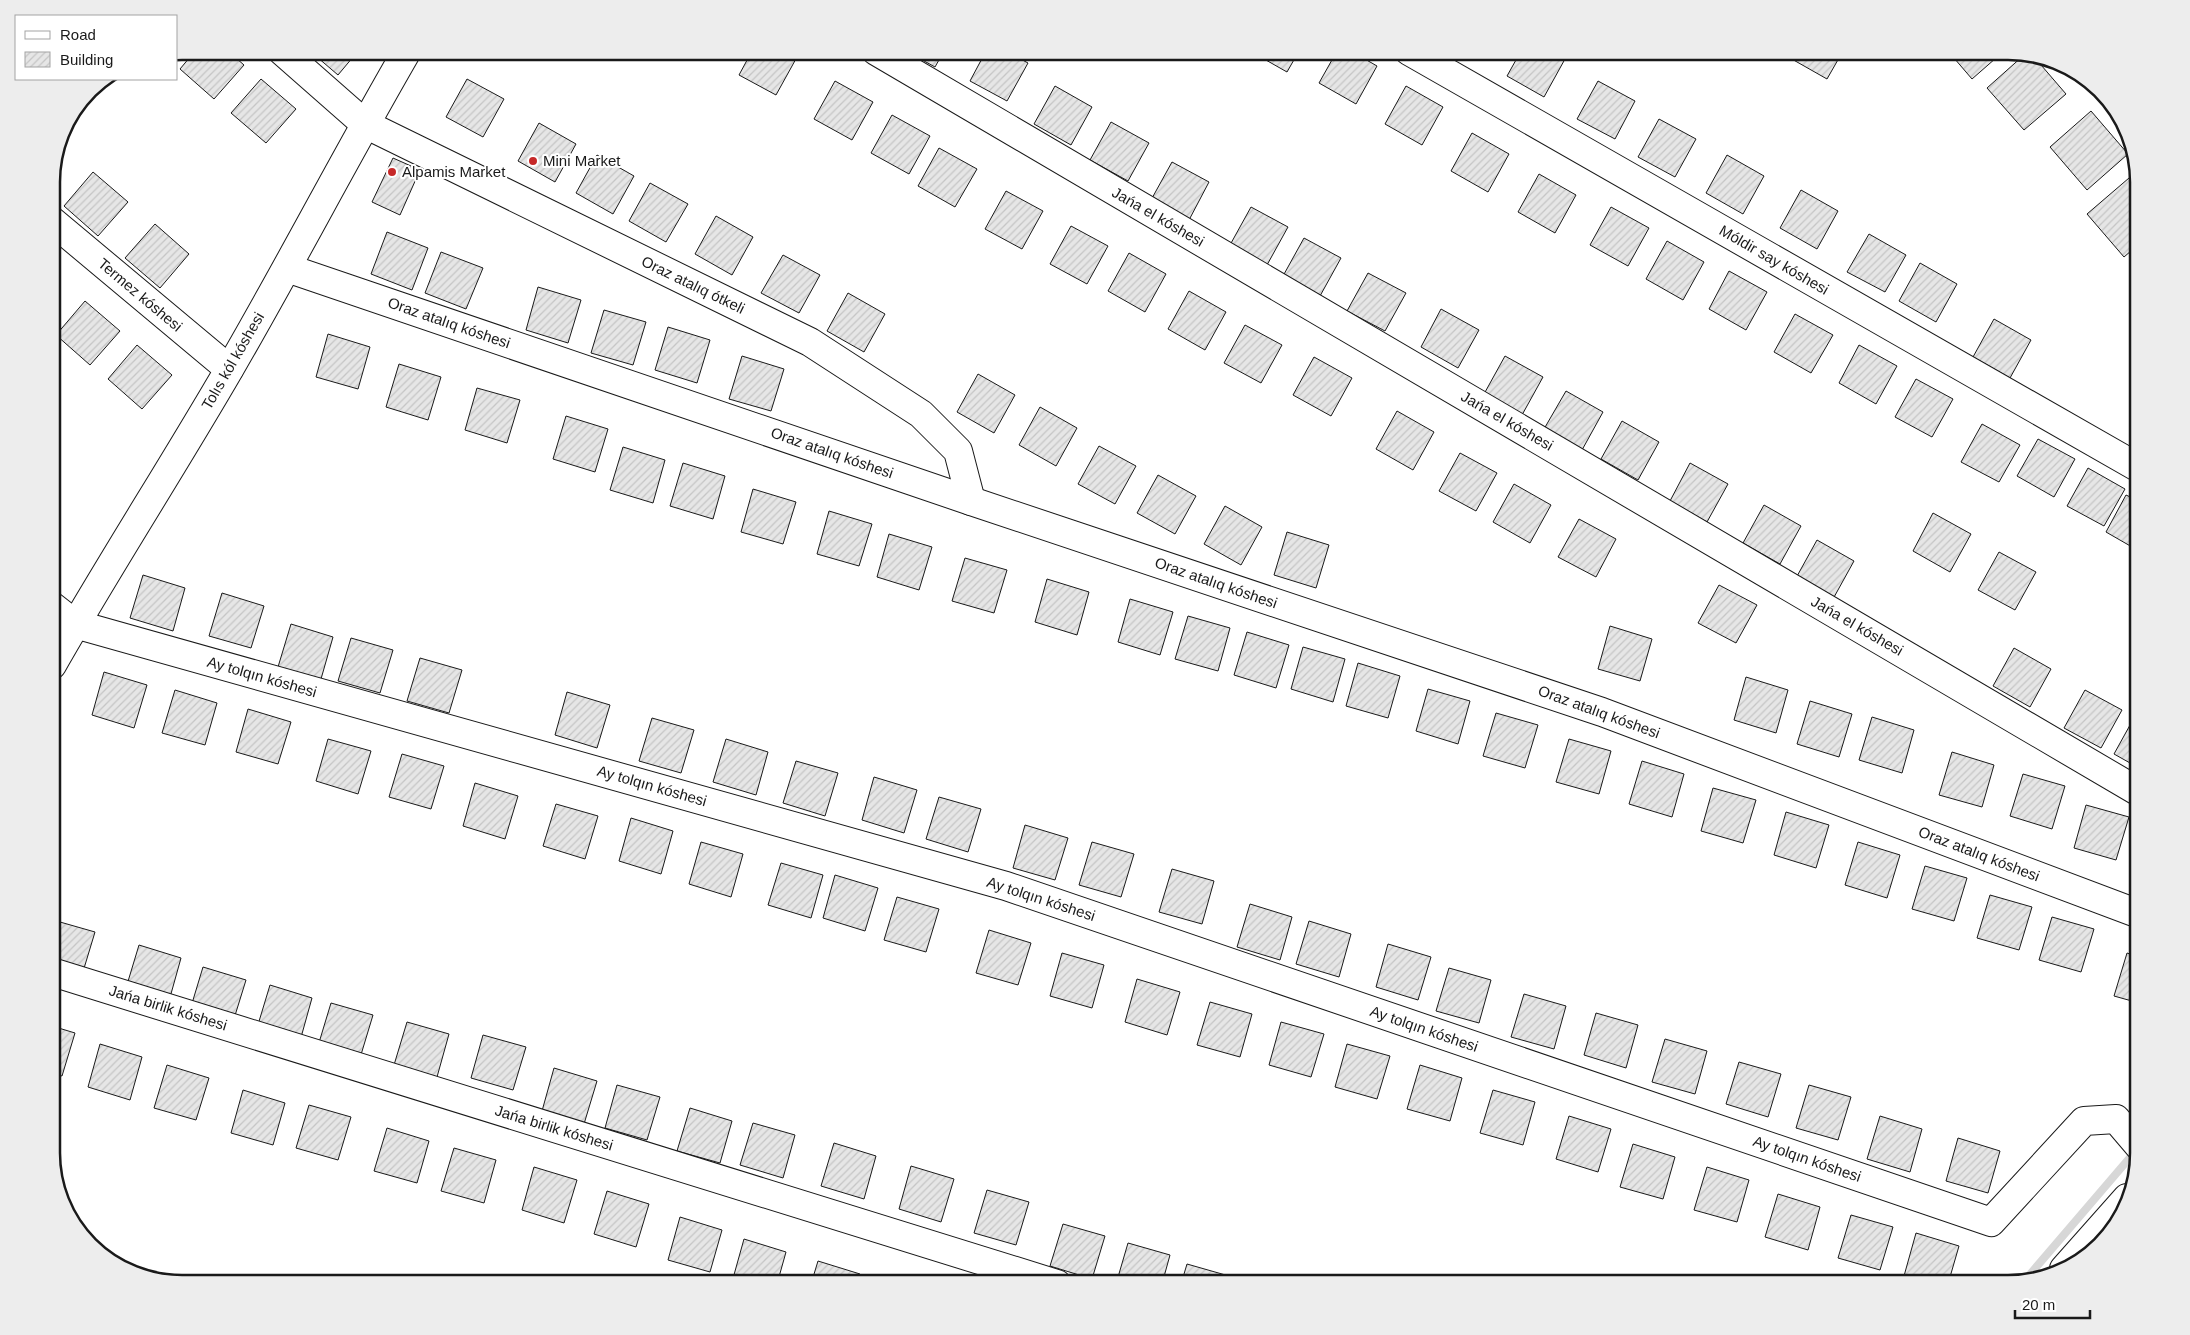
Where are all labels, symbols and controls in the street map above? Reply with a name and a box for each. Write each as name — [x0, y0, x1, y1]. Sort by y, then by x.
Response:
legend — [15, 15, 178, 80]
text: Road — [60, 26, 96, 43]
text: Building — [60, 51, 113, 68]
place label: Mini Market — [543, 152, 621, 169]
marker: Mini Market — [527, 155, 539, 167]
place label: Alpamis Market — [402, 163, 506, 180]
marker: Alpamis Market — [386, 166, 398, 178]
street label: Jańa el kóshesi — [1109, 183, 1207, 250]
street label: Móldir say kóshesi — [1717, 221, 1832, 298]
street label: Oraz atalıq ótkeli — [639, 252, 748, 317]
street label: Termez kóshesi — [95, 255, 186, 335]
street label: Oraz atalıq kóshesi — [386, 294, 513, 351]
street label: Tolıs kól kóshesi — [198, 309, 267, 412]
street label: Jańa el kóshesi — [1458, 387, 1556, 454]
street label: Oraz atalıq kóshesi — [769, 424, 896, 481]
street label: Oraz atalıq kóshesi — [1153, 554, 1280, 611]
street label: Jańa el kóshesi — [1808, 592, 1906, 659]
street label: Ay tolqın kóshesi — [205, 653, 319, 700]
street label: Oraz atalıq kóshesi — [1536, 682, 1662, 741]
street label: Ay tolqın kóshesi — [595, 762, 709, 809]
street label: Oraz atalıq kóshesi — [1916, 823, 2042, 884]
street label: Ay tolqın kóshesi — [985, 873, 1098, 924]
street label: Jańa birlik kóshesi — [107, 981, 229, 1034]
street label: Ay tolqın kóshesi — [1368, 1002, 1480, 1055]
street label: Jańa birlik kóshesi — [493, 1101, 615, 1154]
street label: Ay tolqın kóshesi — [1751, 1132, 1863, 1185]
scale bar — [2015, 1288, 2090, 1320]
text: 20 m — [2022, 1296, 2055, 1313]

